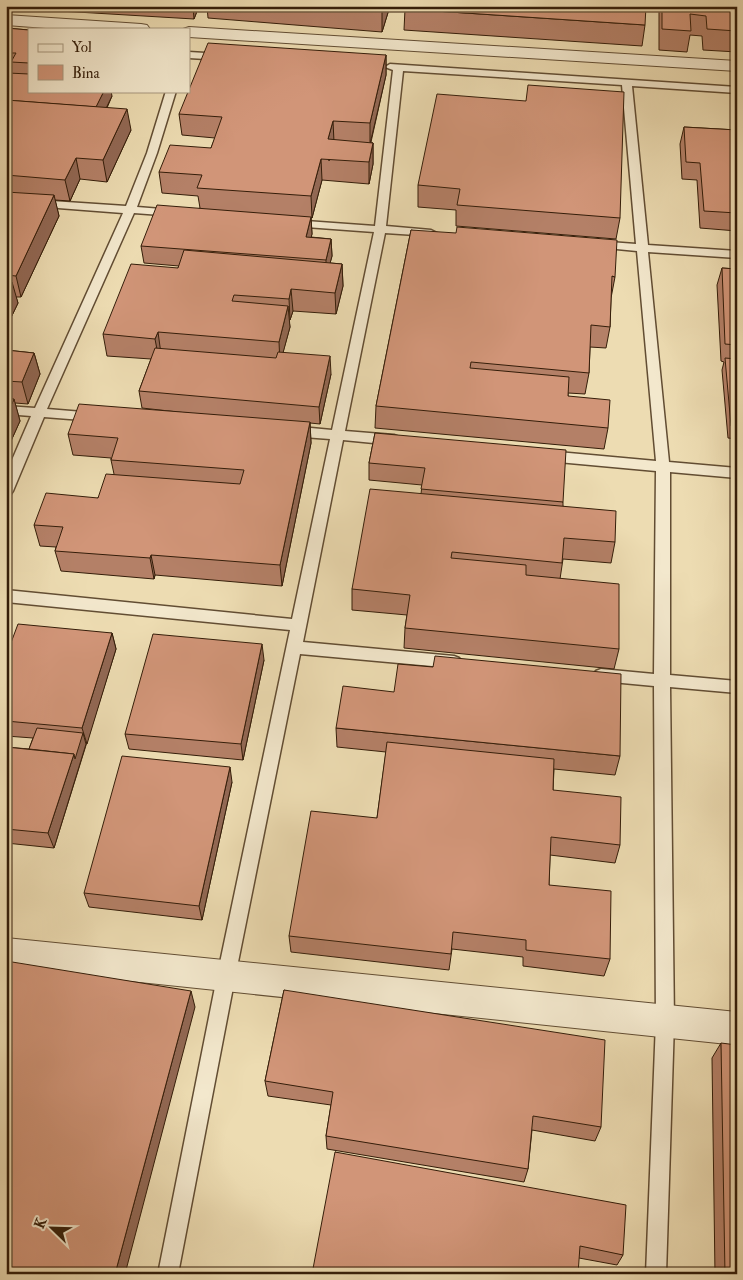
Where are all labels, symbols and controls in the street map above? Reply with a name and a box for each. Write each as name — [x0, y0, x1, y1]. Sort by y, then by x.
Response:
legend — [28, 28, 190, 92]
text: Yol — [72, 38, 92, 57]
text: Bina — [72, 64, 100, 83]
north arrow — [28, 1202, 78, 1252]
text: K — [31, 1214, 51, 1231]

